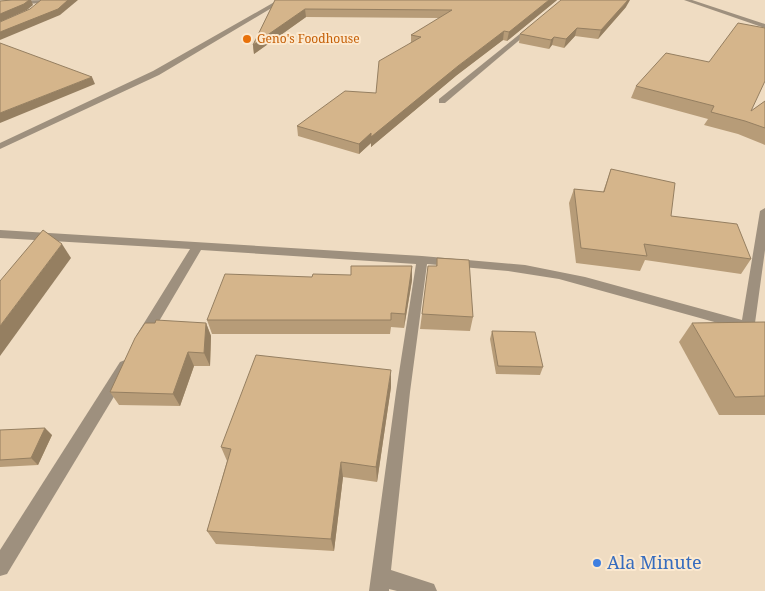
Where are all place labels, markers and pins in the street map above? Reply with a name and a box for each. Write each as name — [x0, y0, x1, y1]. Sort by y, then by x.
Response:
place label: Geno's Foodhouse — [257, 30, 360, 47]
marker: Geno's Foodhouse — [241, 33, 253, 45]
place label: Ala Minute — [607, 550, 702, 574]
marker: Ala Minute — [591, 557, 603, 569]

